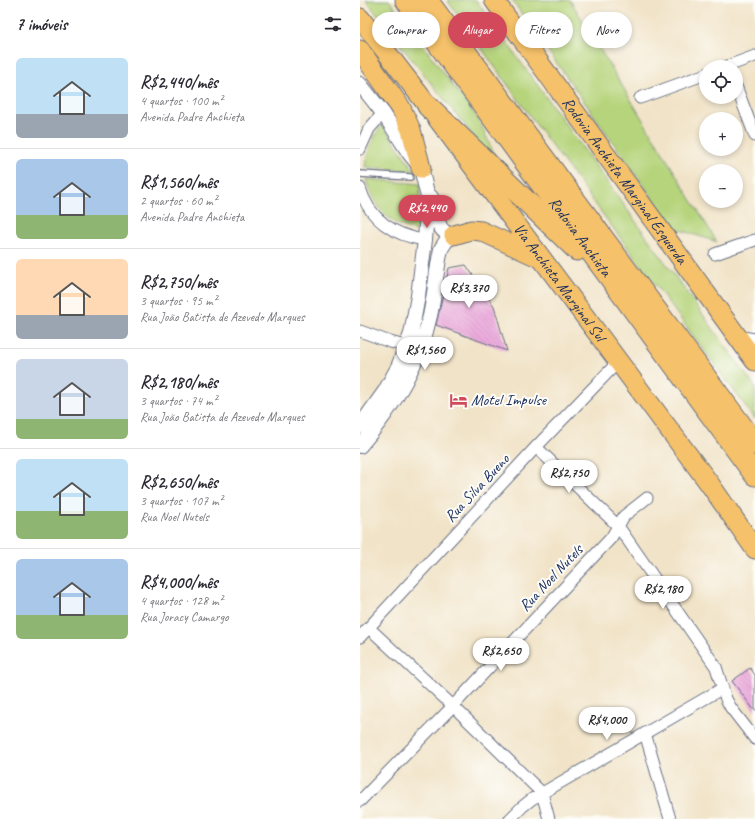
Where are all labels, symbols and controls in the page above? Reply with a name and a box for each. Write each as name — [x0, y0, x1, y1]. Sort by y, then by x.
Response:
chip: Comprar — [372, 12, 440, 48]
chip: Alugar — [448, 12, 507, 48]
chip: Filtros — [515, 12, 573, 48]
chip: Novo — [581, 12, 632, 48]
icon: filters — [322, 13, 344, 35]
text: 7 imóveis — [16, 14, 67, 35]
map controls — [699, 60, 743, 208]
button: locate — [699, 60, 743, 104]
text: R$2,440/mês — [140, 72, 218, 93]
icon: home — [48, 74, 96, 122]
text: 4 quartos · 100 m² — [140, 93, 223, 109]
street label: Rodovia Anchieta Marginal Esquerda — [557, 94, 691, 268]
text: Avenida Padre Anchieta — [140, 109, 244, 125]
button: + — [699, 112, 743, 156]
button: − — [699, 164, 743, 208]
text: R$1,560/mês — [140, 172, 218, 193]
icon: home — [48, 175, 96, 223]
text: 2 quartos · 60 m² — [140, 193, 217, 209]
street label: Rodovia Anchieta — [545, 194, 615, 280]
pin: R$2,440 — [390, 195, 464, 229]
text: R$2,440 — [408, 200, 446, 216]
text: Avenida Padre Anchieta — [140, 209, 244, 225]
street label: Via Anchieta Marginal Sul — [509, 219, 612, 348]
text: R$2,750/mês — [140, 272, 217, 293]
icon: home — [48, 275, 96, 323]
pin: R$3,370 — [432, 275, 506, 309]
text: R$3,370 — [450, 280, 488, 296]
text: 3 quartos · 95 m² — [140, 293, 217, 309]
text: Rua João Batista de Azevedo Marques — [140, 309, 304, 325]
pin: R$1,560 — [388, 337, 462, 371]
text: R$1,560 — [406, 342, 444, 358]
text: R$2,180/mês — [140, 372, 218, 393]
icon: home — [48, 375, 96, 423]
hotel icon: Motel Impulse — [448, 390, 468, 410]
place label: Motel Impulse — [471, 390, 548, 410]
text: 3 quartos · 74 m² — [140, 393, 217, 409]
text: Rua João Batista de Azevedo Marques — [140, 409, 304, 425]
street label: Rua Silva Bueno — [440, 449, 515, 526]
pin: R$2,750 — [532, 460, 606, 494]
text: R$2,750 — [550, 465, 588, 481]
text: R$2,650/mês — [140, 472, 218, 493]
icon: home — [48, 475, 96, 523]
text: 3 quartos · 107 m² — [140, 493, 223, 509]
text: Rua Noel Nutels — [140, 509, 209, 525]
street label: Rua Noel Nutels — [515, 539, 588, 616]
text: R$4,000/mês — [140, 572, 218, 593]
icon: home — [48, 575, 96, 623]
pin: R$2,180 — [626, 576, 700, 610]
text: R$2,180 — [644, 581, 682, 597]
text: 4 quartos · 128 m² — [140, 593, 223, 609]
text: Rua Joracy Camargo — [140, 609, 229, 625]
pin: R$2,650 — [464, 638, 538, 672]
text: R$2,650 — [482, 643, 520, 659]
pin: R$4,000 — [570, 707, 644, 741]
text: R$4,000 — [588, 712, 626, 728]

